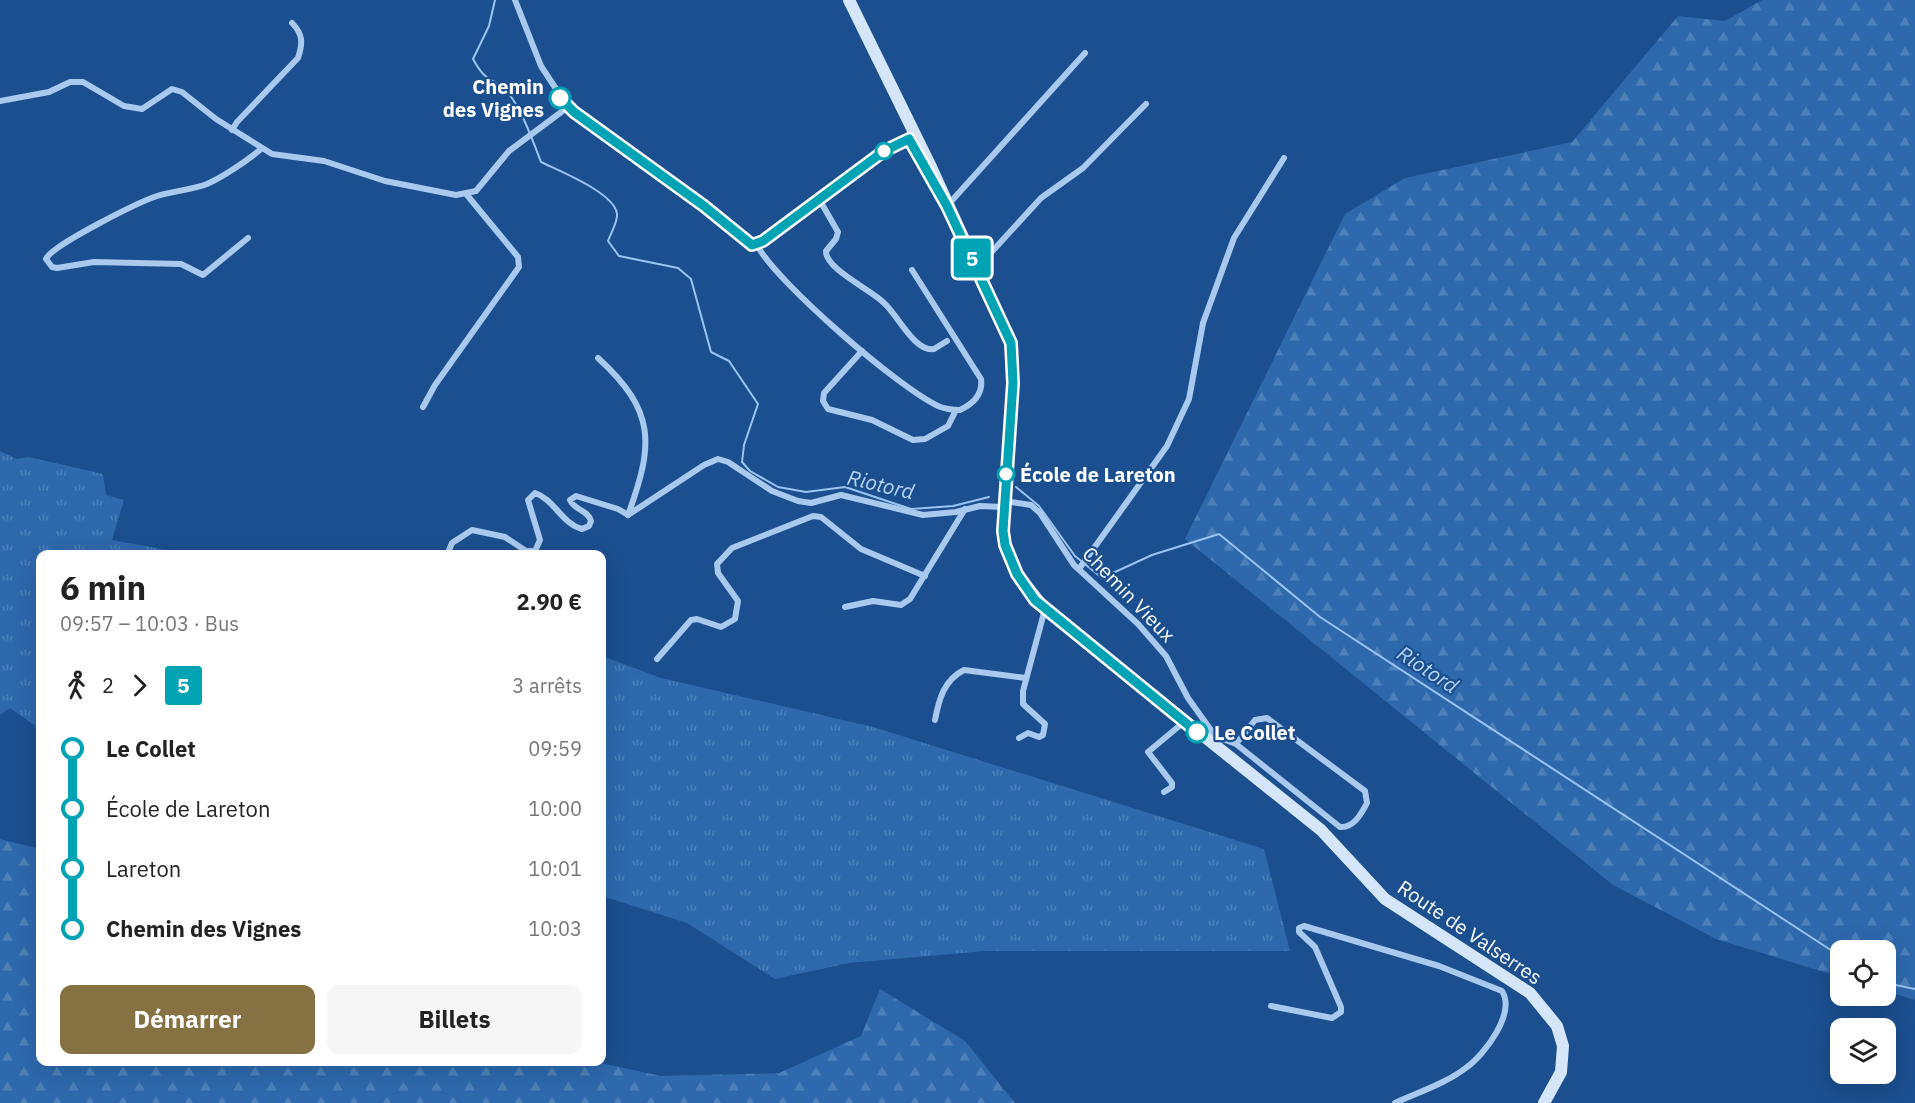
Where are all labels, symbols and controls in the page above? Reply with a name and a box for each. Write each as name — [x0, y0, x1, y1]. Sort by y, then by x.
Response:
place label: Chemin des Vignes — [443, 73, 544, 123]
marker: Chemin des Vignes — [549, 87, 571, 109]
unlabelled marker — [875, 142, 893, 160]
line badge: 5 — [952, 238, 992, 278]
text: 5 — [966, 244, 978, 272]
place label: École de Lareton — [1020, 461, 1176, 488]
water label: Riotord — [845, 463, 918, 505]
marker: École de Lareton — [997, 465, 1015, 483]
street label: Chemin Vieux — [1077, 540, 1181, 648]
text: 6 min — [60, 566, 146, 609]
text: 2.90 € — [517, 587, 582, 616]
text: 09:57 – 10:03 · Bus — [60, 610, 239, 637]
water label: Riotord — [1392, 639, 1465, 700]
icon: walk — [60, 669, 93, 702]
icon: forward — [123, 669, 156, 702]
text: 5 — [177, 671, 190, 699]
text: 2 — [102, 672, 114, 699]
text: 3 arrêts — [512, 672, 582, 699]
place label: Le Collet — [1214, 719, 1296, 746]
marker: Le Collet — [1186, 721, 1208, 743]
text: Le Collet — [106, 734, 196, 763]
text: 09:59 — [528, 735, 582, 762]
text: École de Lareton — [106, 794, 270, 823]
text: 10:00 — [528, 795, 582, 822]
text: Lareton — [106, 854, 181, 883]
text: 10:01 — [528, 855, 582, 882]
street label: Route de Valserres — [1393, 874, 1547, 990]
text: Chemin des Vignes — [106, 914, 301, 943]
text: 10:03 — [528, 915, 582, 942]
map controls — [1830, 940, 1896, 1084]
button: locate — [1830, 940, 1896, 1006]
button: Démarrer — [60, 985, 315, 1054]
button: Billets — [327, 985, 582, 1054]
button: layers — [1830, 1018, 1896, 1084]

